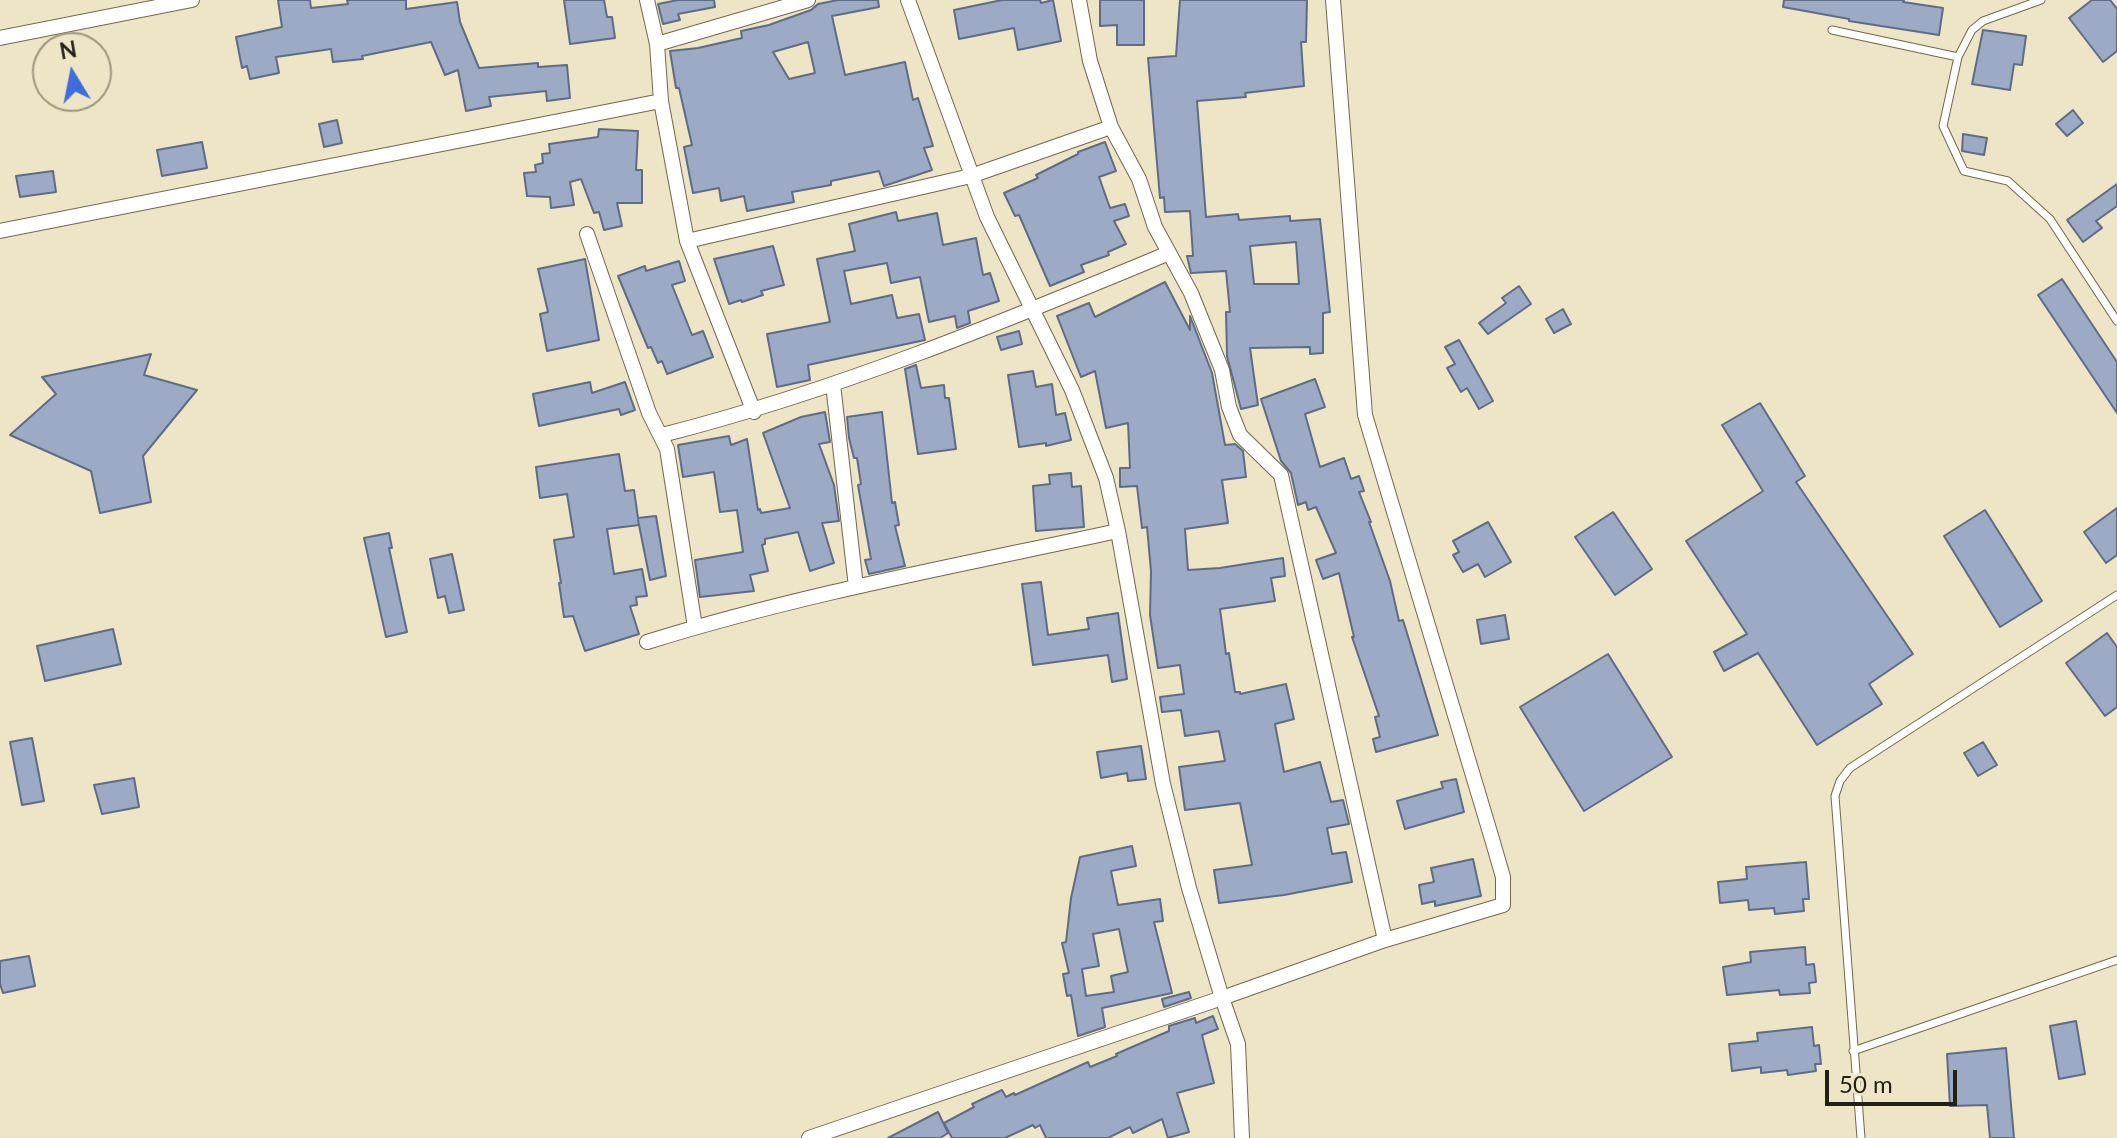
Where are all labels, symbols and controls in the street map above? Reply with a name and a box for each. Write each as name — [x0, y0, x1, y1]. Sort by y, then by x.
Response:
north arrow — [32, 32, 112, 112]
text: N — [57, 35, 79, 65]
scale bar — [1829, 1054, 1961, 1104]
text: 50 m — [1839, 1069, 1893, 1098]

